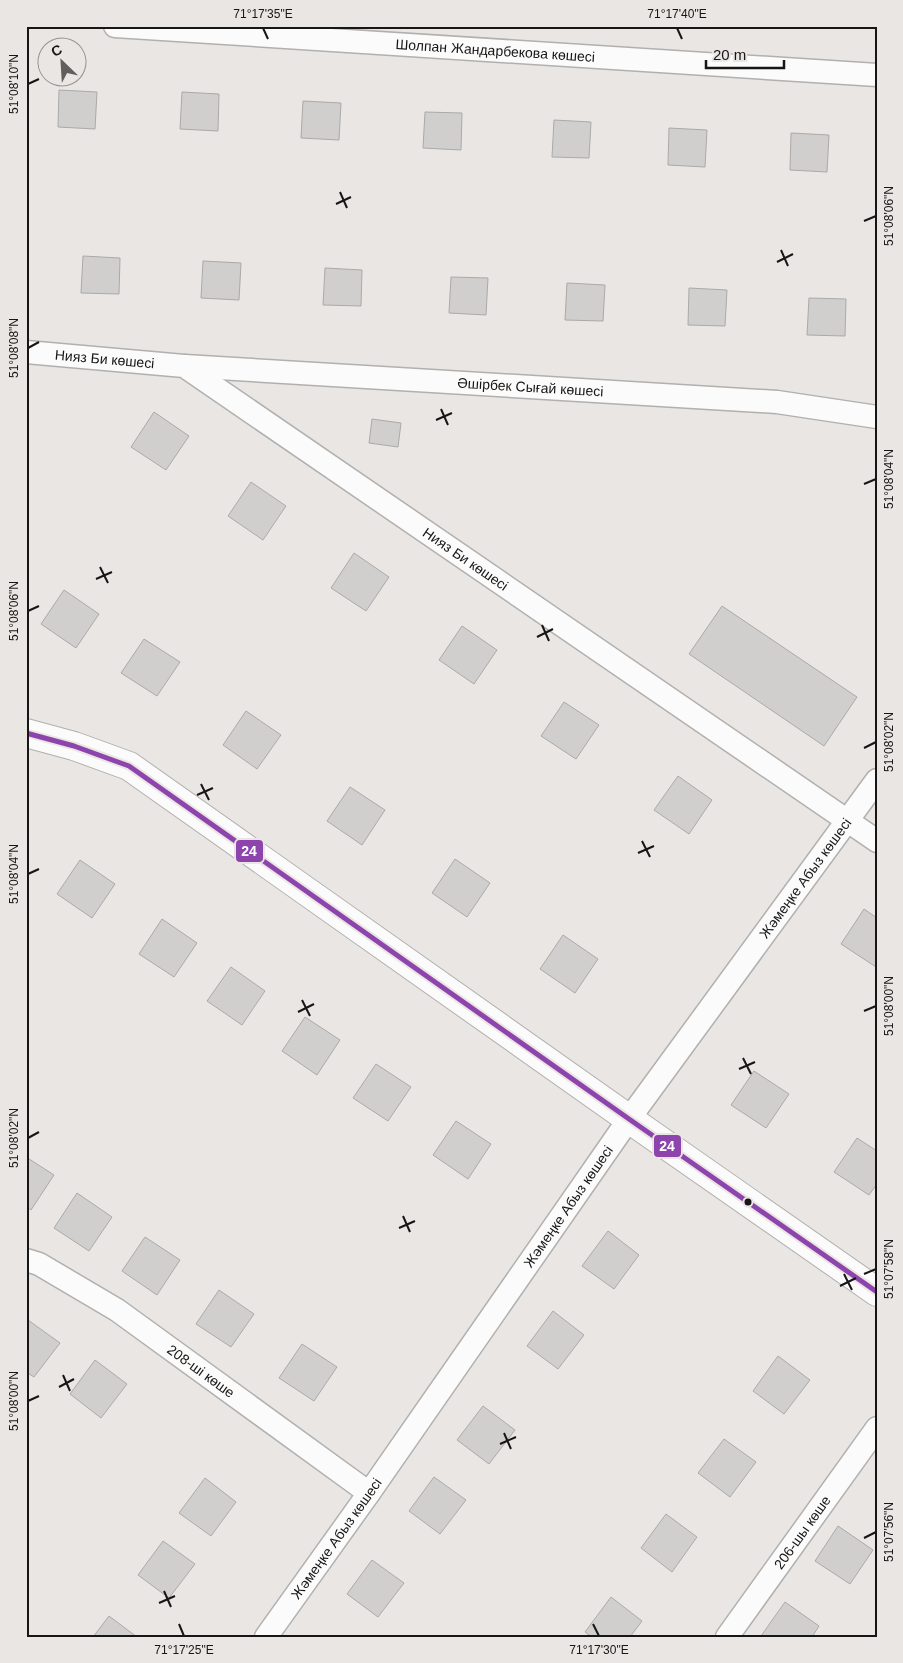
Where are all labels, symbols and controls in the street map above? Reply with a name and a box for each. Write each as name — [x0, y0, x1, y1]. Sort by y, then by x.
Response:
text: 71°17'35"E — [233, 7, 293, 21]
text: 71°17'40"E — [647, 7, 707, 21]
street label: Шолпан Жандарбекова көшесі — [395, 36, 595, 65]
north arrow — [38, 38, 88, 88]
scale bar — [706, 38, 783, 70]
text: С — [49, 41, 64, 60]
text: 20 m — [713, 46, 746, 63]
text: 51°08'10"N — [7, 54, 21, 114]
text: 51°08'06"N — [882, 186, 896, 246]
text: 51°08'08"N — [7, 318, 21, 378]
street label: Нияз Би көшесі — [54, 347, 155, 371]
street label: Әшірбек Сығай көшесі — [457, 375, 604, 399]
text: 51°08'04"N — [882, 449, 896, 509]
street label: Нияз Би көшесі — [420, 524, 511, 594]
text: 51°08'06"N — [7, 581, 21, 641]
text: 51°08'02"N — [882, 712, 896, 772]
street label: Жәмеңке Абыз көшесі — [756, 815, 854, 941]
line badge: 24 — [235, 839, 264, 863]
text: 24 — [241, 843, 257, 859]
text: 51°08'04"N — [7, 844, 21, 904]
text: 51°08'00"N — [882, 976, 896, 1036]
text: 51°08'02"N — [7, 1108, 21, 1168]
line badge: 24 — [653, 1134, 682, 1158]
text: 24 — [659, 1138, 675, 1154]
street label: Жәмеңке Абыз көшесі — [520, 1143, 616, 1270]
unlabelled marker — [743, 1197, 753, 1207]
text: 51°07'58"N — [882, 1239, 896, 1299]
street label: 208-ші көше — [164, 1341, 238, 1401]
text: 51°08'00"N — [7, 1371, 21, 1431]
street label: Жәмеңке Абыз көшесі — [288, 1475, 385, 1602]
street label: 206-шы көше — [771, 1492, 834, 1572]
text: 51°07'56"N — [882, 1502, 896, 1562]
text: 71°17'25"E — [154, 1643, 214, 1657]
text: 71°17'30"E — [569, 1643, 629, 1657]

